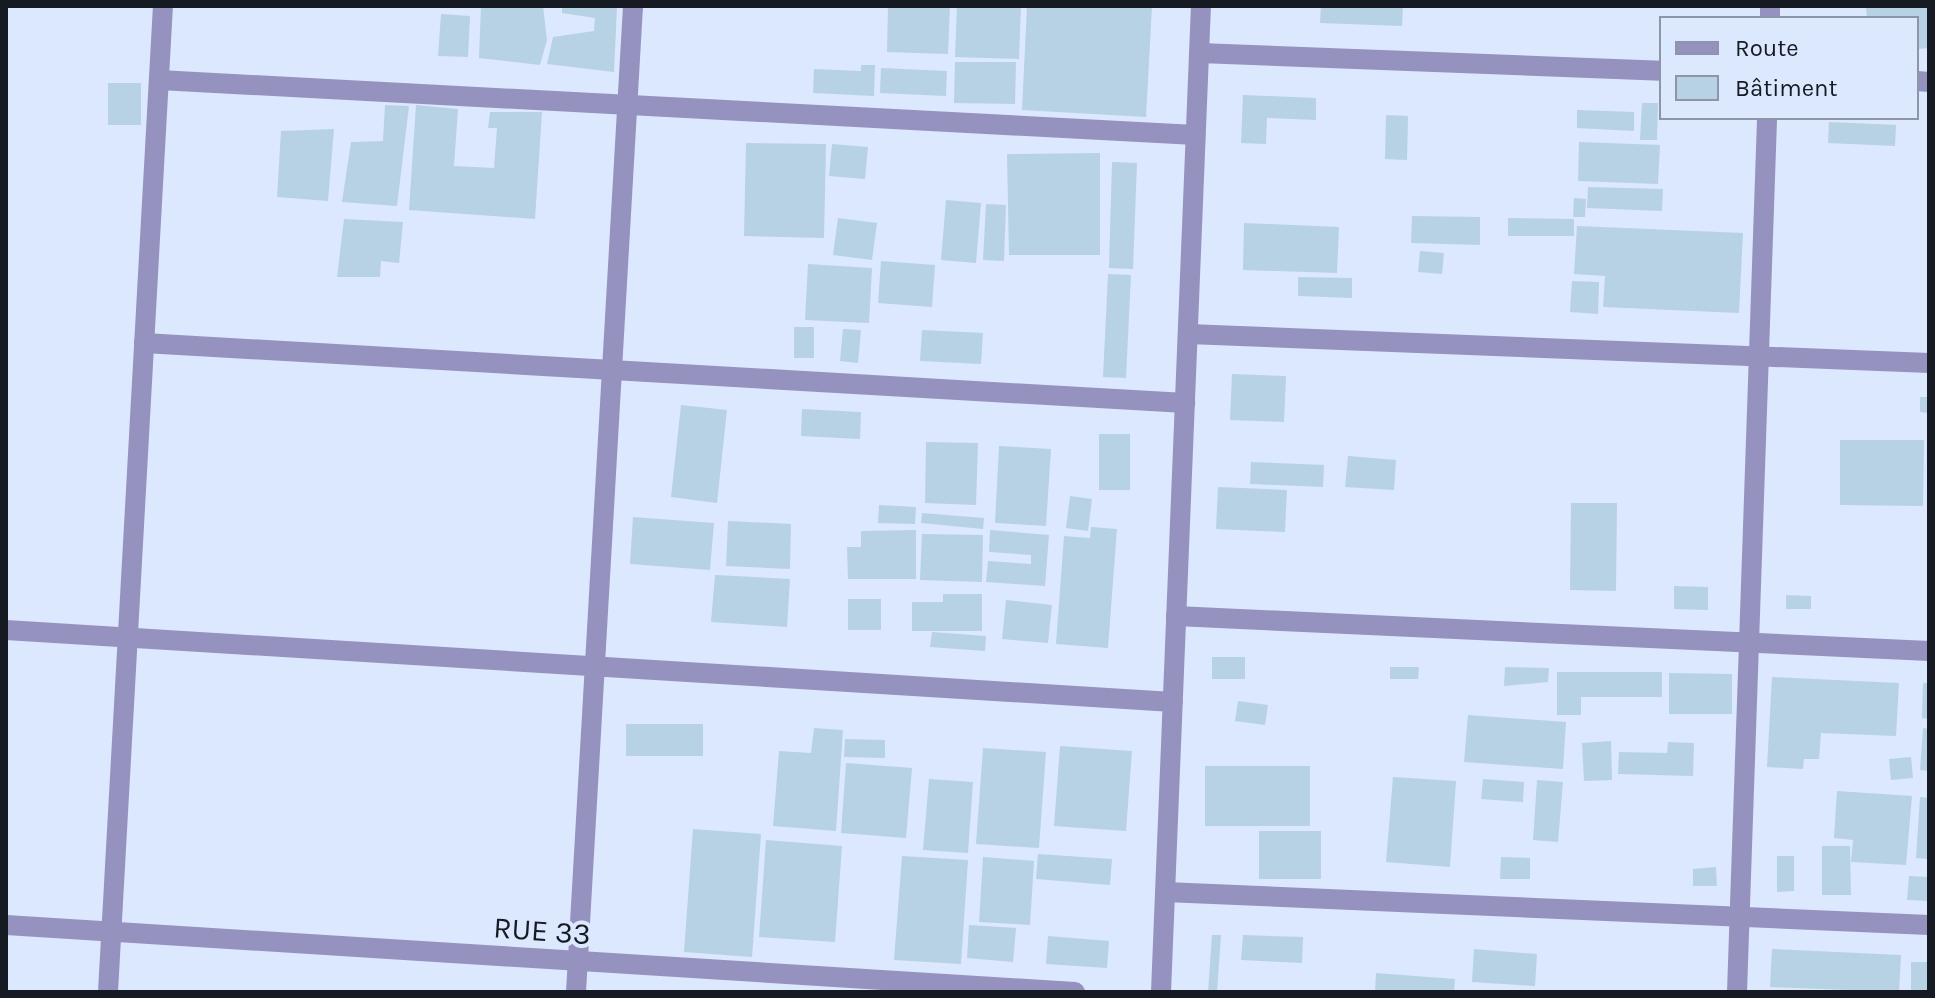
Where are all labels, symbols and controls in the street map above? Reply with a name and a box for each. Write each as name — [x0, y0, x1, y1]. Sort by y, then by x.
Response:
legend — [1659, 16, 1919, 120]
text: Route — [1735, 34, 1799, 62]
text: Bâtiment — [1735, 74, 1838, 102]
street label: RUE 33 — [492, 910, 592, 952]

